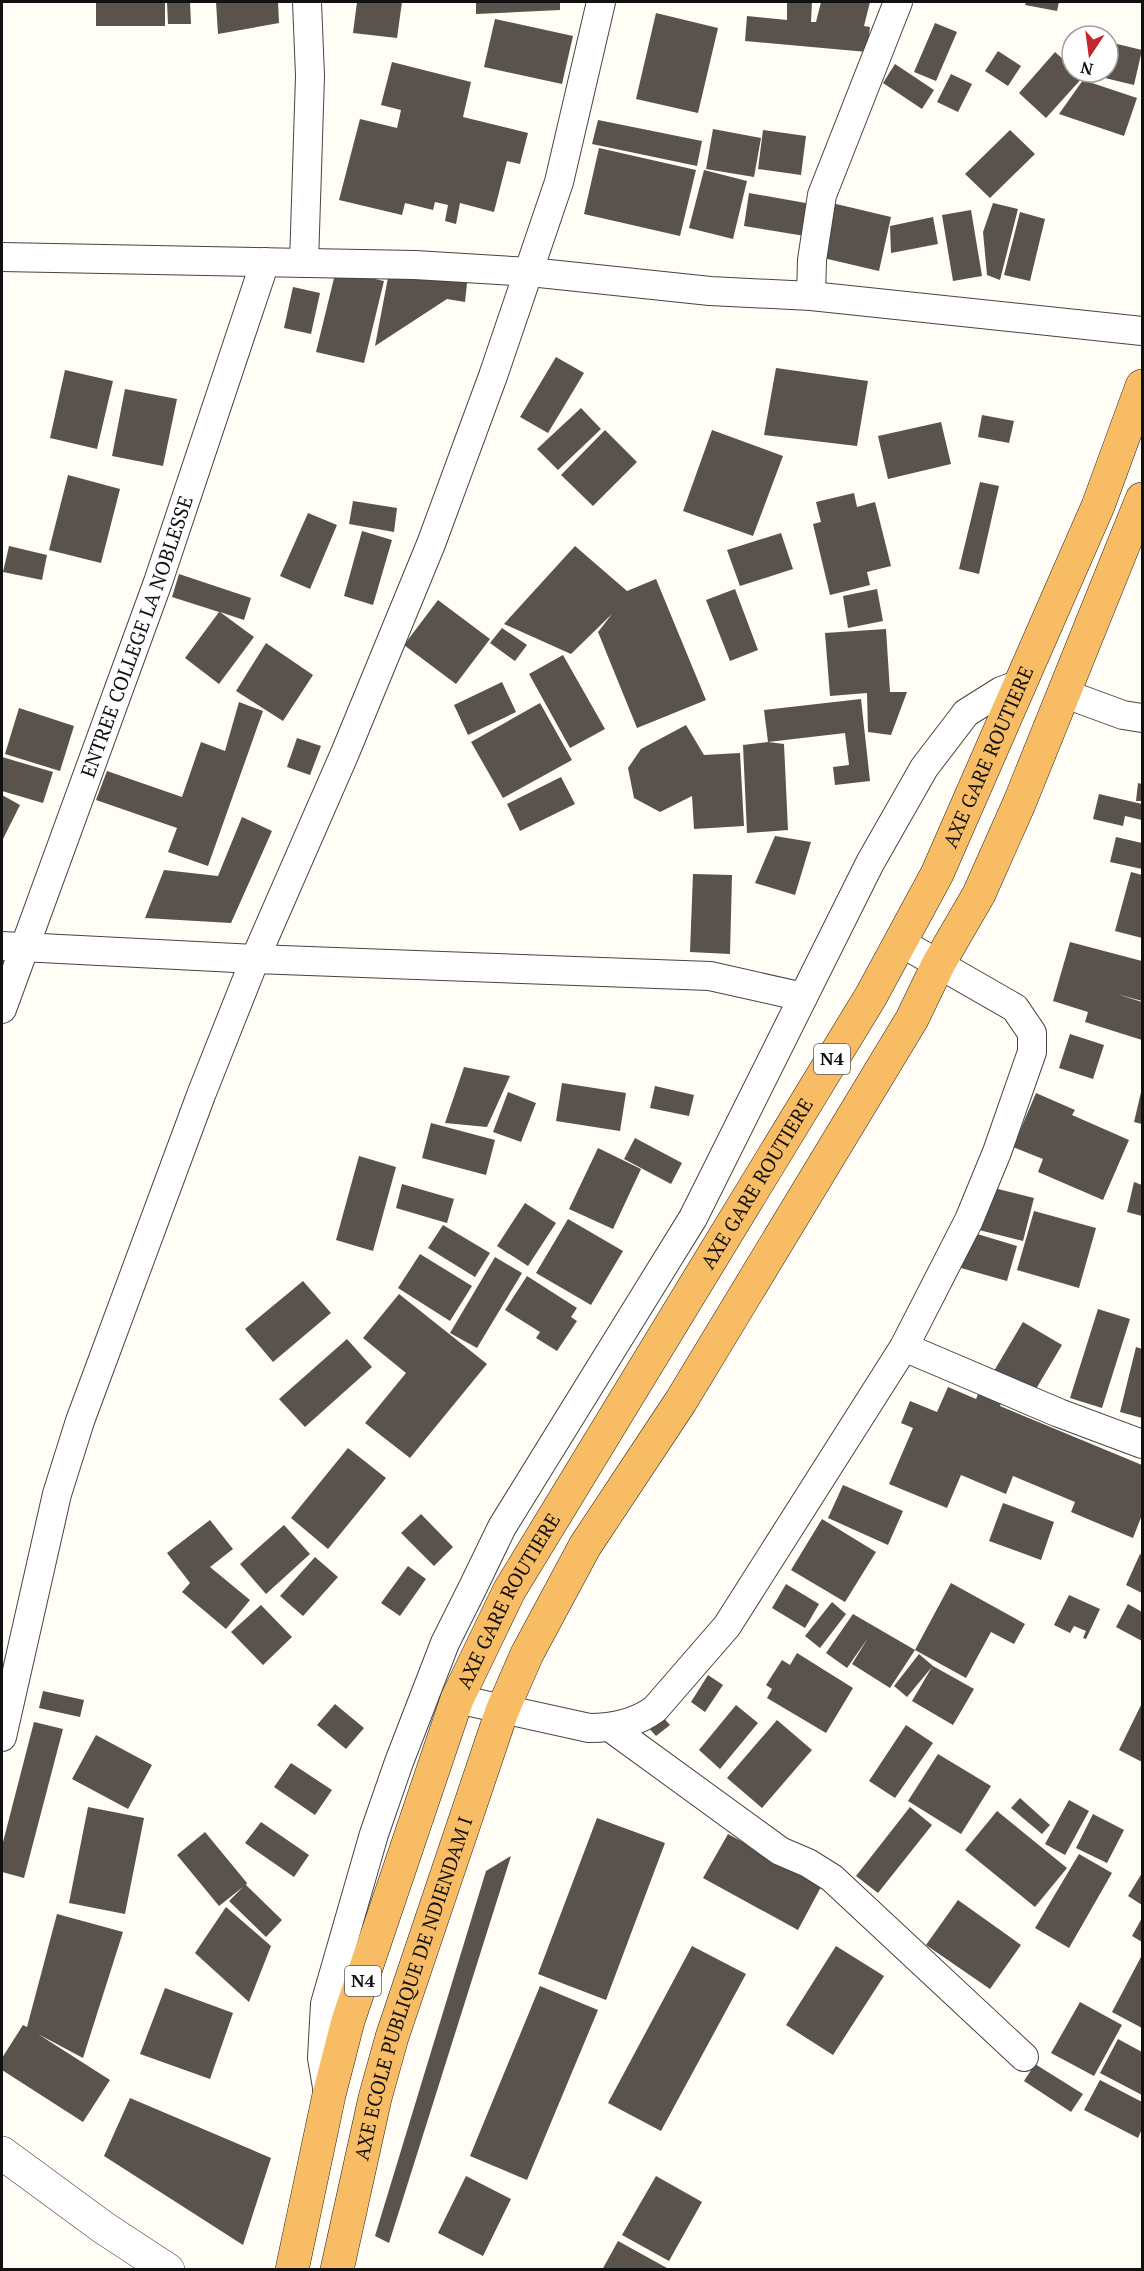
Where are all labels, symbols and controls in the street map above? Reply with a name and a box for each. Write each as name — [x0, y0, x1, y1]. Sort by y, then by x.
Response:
north arrow — [1060, 24, 1120, 84]
text: N — [1078, 57, 1095, 81]
street label: ENTREE COLLEGE LA NOBLESSE — [74, 492, 199, 781]
street label: AXE GARE ROUTIERE — [936, 662, 1039, 852]
road number: N4 — [814, 1044, 850, 1074]
street label: AXE GARE ROUTIERE — [694, 1093, 819, 1274]
street label: AXE GARE ROUTIERE — [450, 1508, 566, 1693]
street label: AXE ECOLE PUBLIQUE DE NDIENDAM I — [348, 1813, 478, 2163]
road number: N4 — [345, 1966, 381, 1996]

